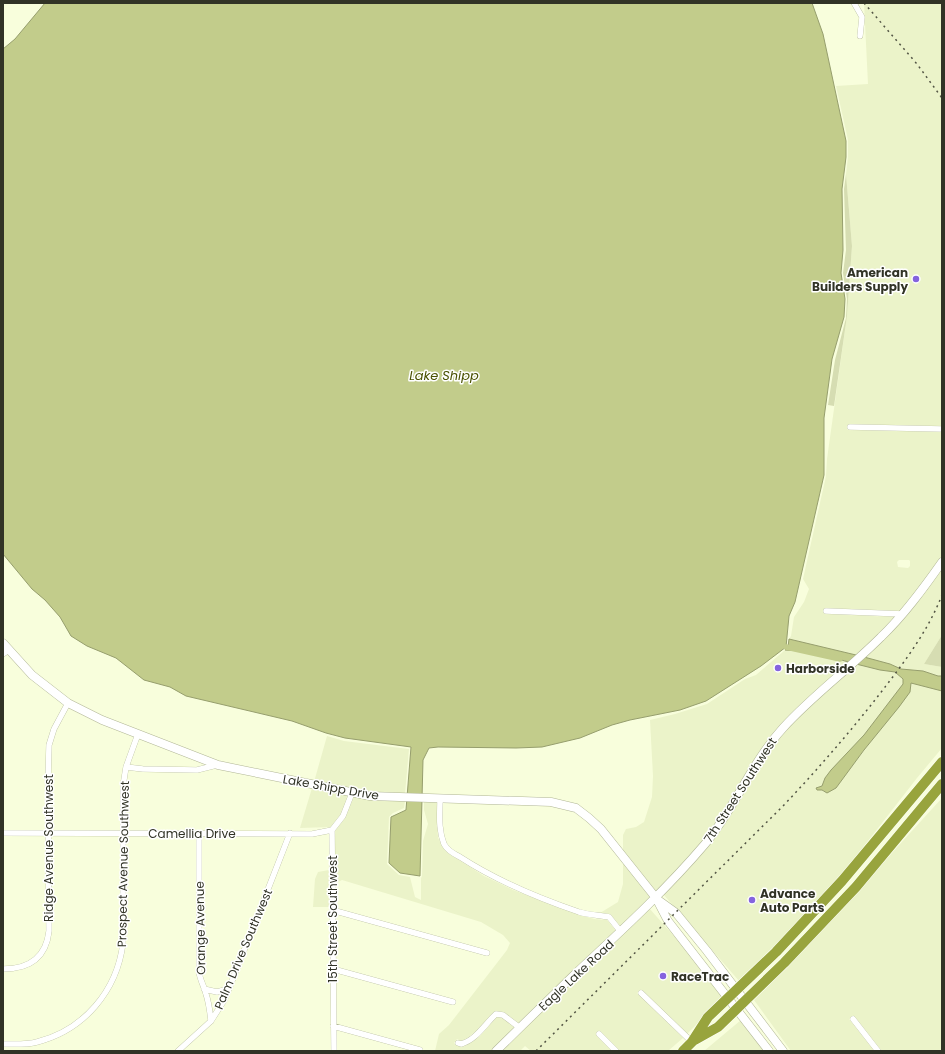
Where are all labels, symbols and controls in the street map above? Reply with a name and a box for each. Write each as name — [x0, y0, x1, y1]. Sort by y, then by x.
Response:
place label: American Builders Supply — [812, 264, 908, 295]
marker: American Builders Supply — [911, 274, 921, 284]
water label: Lake Shipp — [409, 366, 479, 385]
place label: Harborside — [786, 660, 855, 677]
marker: Harborside — [773, 663, 783, 673]
street label: 7th Street Southwest — [700, 734, 780, 846]
street label: Lake Shipp Drive — [282, 770, 380, 804]
street label: Ridge Avenue Southwest — [40, 774, 57, 922]
street label: Prospect Avenue Southwest — [113, 781, 133, 947]
street label: Camellia Drive — [148, 825, 236, 842]
street label: 15th Street Southwest — [324, 855, 341, 983]
street label: Orange Avenue — [191, 881, 209, 975]
place label: Advance Auto Parts — [760, 885, 825, 916]
street label: Palm Drive Southwest — [210, 886, 276, 1012]
marker: Advance Auto Parts — [747, 895, 757, 905]
street label: Eagle Lake Road — [535, 936, 617, 1014]
place label: RaceTrac — [671, 968, 729, 985]
marker: RaceTrac — [658, 971, 668, 981]

